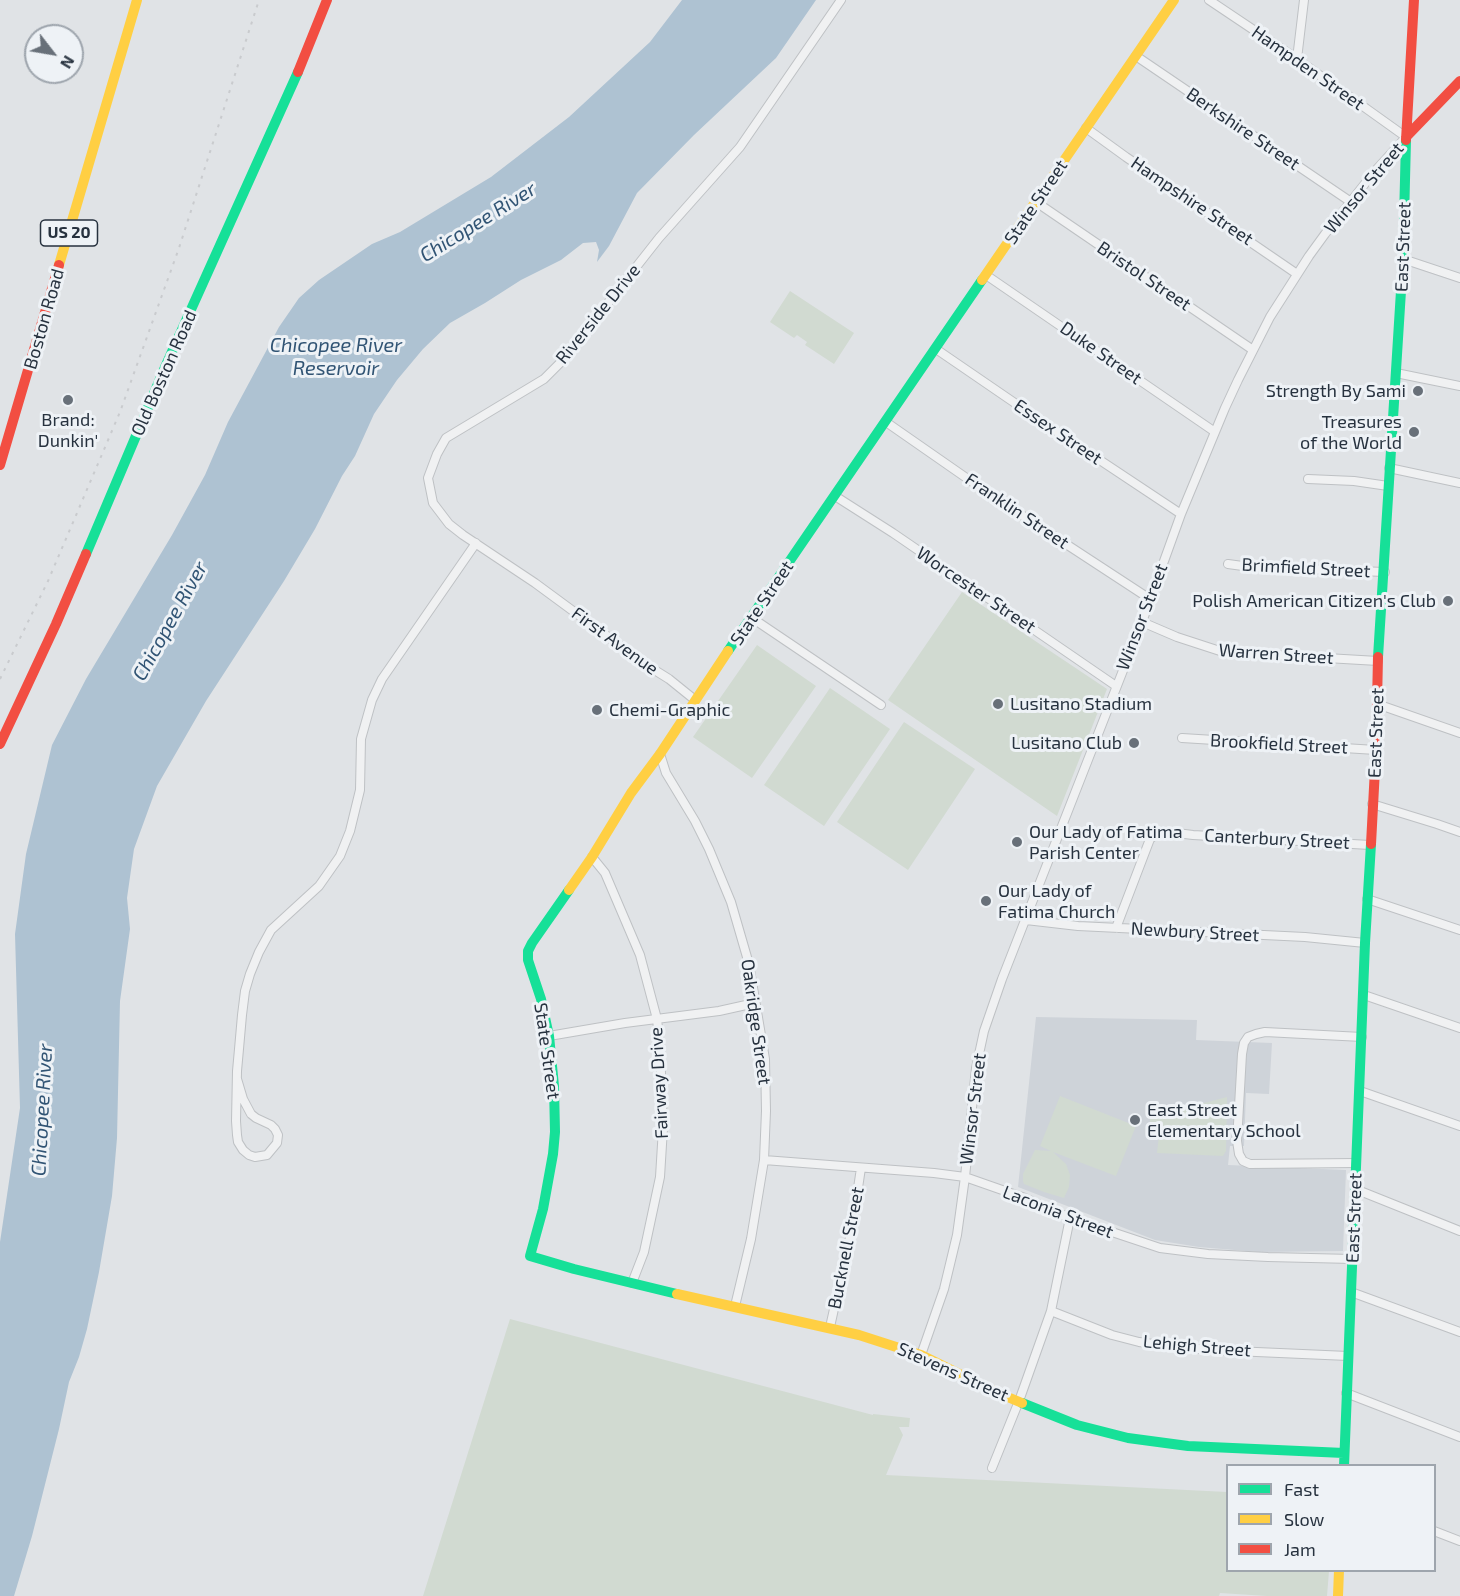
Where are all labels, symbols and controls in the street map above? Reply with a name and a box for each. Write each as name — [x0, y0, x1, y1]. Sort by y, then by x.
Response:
street label: Hampden Street — [1248, 21, 1368, 115]
north arrow — [24, 24, 84, 84]
text: N — [57, 53, 79, 72]
street label: Berkshire Street — [1182, 83, 1304, 175]
street label: Winsor Street — [1320, 138, 1408, 238]
street label: Hampshire Street — [1127, 152, 1257, 250]
street label: State Street — [1000, 156, 1072, 248]
water label: Chicopee River — [415, 177, 541, 267]
street label: East Street — [1391, 202, 1415, 292]
road number: US 20 — [40, 220, 98, 246]
street label: Bristol Street — [1093, 237, 1195, 315]
street label: Riverside Drive — [551, 260, 645, 368]
street label: Boston Road — [19, 266, 69, 372]
street label: Old Boston Road — [127, 307, 201, 439]
street label: Duke Street — [1056, 317, 1146, 389]
water label: Chicopee River Reservoir — [270, 333, 402, 380]
place label: Strength By Sami — [1266, 380, 1406, 402]
marker: Strength By Sami — [1411, 384, 1425, 398]
marker: Brand: Dunkin' — [61, 393, 75, 407]
street label: Essex Street — [1010, 395, 1106, 469]
place label: Brand: Dunkin' — [38, 409, 98, 452]
place label: Treasures of the World — [1300, 411, 1402, 454]
marker: Treasures of the World — [1407, 425, 1421, 439]
street label: Franklin Street — [961, 468, 1073, 554]
street label: Worcester Street — [912, 542, 1040, 638]
street label: Brimfield Street — [1241, 554, 1371, 582]
water label: Chicopee River — [127, 557, 213, 685]
street label: State Street — [726, 557, 798, 649]
street label: Winsor Street — [1112, 561, 1172, 673]
place label: Polish American Citizen's Club — [1192, 590, 1436, 612]
marker: Polish American Citizen's Club — [1441, 594, 1455, 608]
street label: First Avenue — [568, 602, 662, 680]
street label: Warren Street — [1218, 639, 1334, 669]
street label: East Street — [1364, 688, 1388, 778]
place label: Lusitano Stadium — [1010, 693, 1152, 715]
marker: Lusitano Stadium — [991, 697, 1005, 711]
place label: Chemi-Graphic — [609, 699, 730, 721]
marker: Chemi-Graphic — [590, 703, 604, 717]
street label: Brookfield Street — [1210, 730, 1348, 758]
place label: Lusitano Club — [1011, 732, 1122, 754]
marker: Lusitano Club — [1127, 736, 1141, 750]
place label: Our Lady of Fatima Parish Center — [1029, 821, 1183, 864]
street label: Canterbury Street — [1204, 824, 1350, 854]
marker: Our Lady of Fatima Parish Center — [1010, 835, 1024, 849]
place label: Our Lady of Fatima Church — [998, 880, 1115, 922]
marker: Our Lady of Fatima Church — [979, 894, 993, 908]
street label: Newbury Street — [1130, 918, 1260, 946]
street label: Oakridge Street — [736, 958, 776, 1086]
street label: State Street — [530, 1001, 564, 1101]
street label: Fairway Drive — [645, 1027, 673, 1139]
water label: Chicopee River — [27, 1043, 57, 1177]
street label: Winsor Street — [955, 1052, 991, 1166]
place label: East Street Elementary School — [1147, 1099, 1301, 1142]
marker: East Street Elementary School — [1128, 1113, 1142, 1127]
street label: East Street — [1342, 1173, 1366, 1263]
street label: Laconia Street — [1000, 1181, 1116, 1243]
street label: Bucknell Street — [824, 1185, 868, 1311]
street label: Lehigh Street — [1142, 1331, 1252, 1361]
street label: Stevens Street — [894, 1338, 1012, 1406]
legend — [1226, 1464, 1436, 1572]
text: Fast — [1284, 1478, 1319, 1500]
text: Slow — [1284, 1508, 1324, 1530]
text: Jam — [1284, 1538, 1316, 1560]

